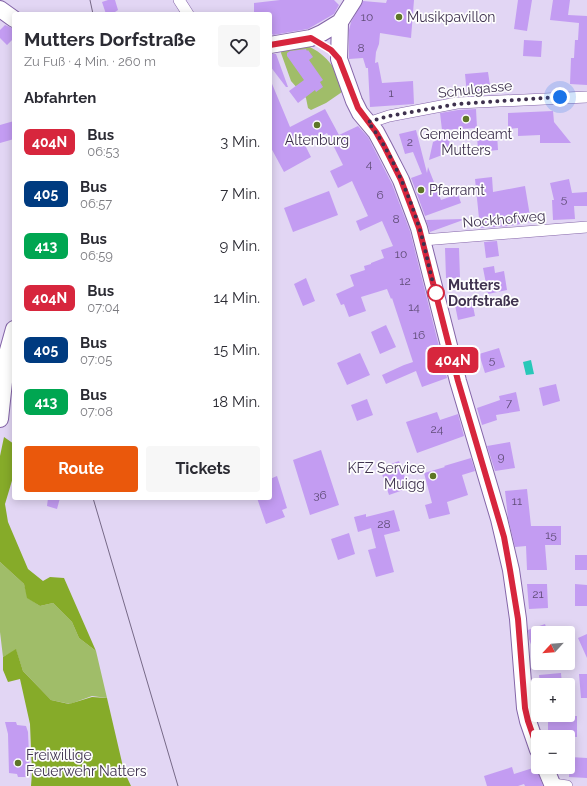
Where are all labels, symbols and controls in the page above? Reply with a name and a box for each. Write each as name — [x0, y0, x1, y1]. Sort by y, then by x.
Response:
place label: Musikpavillon — [407, 9, 496, 25]
house number: 10 — [361, 10, 373, 24]
marker: Musikpavillon — [394, 12, 404, 22]
button: heart — [218, 25, 260, 67]
text: Mutters Dorfstraße — [24, 28, 196, 50]
house number: 8 — [357, 41, 365, 55]
text: Zu Fuß · 4 Min. · 260 m — [24, 54, 156, 69]
street label: Schulgasse — [437, 77, 513, 101]
house number: 1 — [388, 86, 394, 100]
your location — [550, 87, 570, 107]
text: Abfahrten — [24, 89, 96, 107]
marker: Gemeindeamt Mutters — [461, 114, 471, 124]
marker: Altenburg — [312, 120, 322, 130]
text: Bus — [87, 126, 114, 144]
place label: Gemeindeamt Mutters — [420, 126, 513, 158]
place label: Altenburg — [285, 132, 349, 148]
text: 3 Min. — [220, 133, 260, 151]
text: 404N — [32, 134, 67, 150]
house number: 2 — [407, 135, 413, 149]
text: 06:53 — [87, 144, 120, 159]
house number: 4 — [366, 157, 373, 171]
text: Bus — [80, 178, 107, 196]
place label: Pfarramt — [429, 182, 485, 198]
text: 7 Min. — [220, 185, 260, 203]
marker: Pfarramt — [416, 185, 426, 195]
text: 405 — [34, 186, 58, 202]
house number: 6 — [376, 188, 384, 202]
house number: 5 — [561, 192, 568, 206]
text: 06:57 — [80, 196, 112, 211]
street label: Nockhofweg — [462, 207, 546, 231]
house number: 8 — [392, 212, 400, 226]
text: Bus — [80, 230, 107, 248]
text: 9 Min. — [219, 237, 260, 255]
text: 413 — [35, 238, 57, 254]
house number: 10 — [395, 247, 407, 261]
text: 06:59 — [80, 248, 113, 263]
house number: 12 — [399, 274, 411, 288]
place label: Mutters Dorfstraße — [448, 277, 520, 309]
text: Bus — [87, 282, 114, 300]
marker: Mutters Dorfstraße — [427, 284, 445, 302]
text: 14 Min. — [214, 289, 260, 307]
text: 404N — [32, 290, 67, 306]
text: 07:04 — [87, 300, 120, 315]
house number: 14 — [408, 300, 420, 314]
house number: 16 — [413, 328, 425, 342]
text: Bus — [80, 334, 107, 352]
text: 15 Min. — [214, 341, 260, 359]
text: 405 — [34, 342, 58, 358]
line badge: 404N — [425, 347, 481, 373]
text: 07:05 — [80, 352, 112, 367]
text: 404N — [435, 352, 471, 368]
house number: 5 — [489, 353, 496, 367]
text: Bus — [80, 386, 107, 404]
text: 18 Min. — [213, 393, 260, 411]
text: 413 — [35, 394, 57, 410]
house number: 7 — [506, 396, 513, 410]
text: 07:08 — [80, 404, 113, 419]
house number: 24 — [431, 422, 444, 436]
button: Route — [24, 446, 138, 492]
button: Tickets — [146, 446, 260, 492]
house number: 9 — [497, 450, 505, 464]
place label: KFZ Service Muigg — [347, 460, 425, 492]
marker: KFZ Service Muigg — [428, 471, 438, 481]
house number: 36 — [313, 488, 327, 502]
house number: 11 — [512, 494, 522, 508]
house number: 28 — [377, 517, 391, 531]
house number: 15 — [545, 528, 557, 542]
house number: 21 — [532, 587, 544, 601]
north arrow — [531, 626, 575, 670]
map controls — [531, 626, 575, 774]
button: + — [531, 678, 575, 722]
button: − — [531, 730, 575, 774]
place label: Freiwillige Feuerwehr Natters — [26, 747, 147, 779]
marker: Freiwillige Feuerwehr Natters — [13, 758, 23, 768]

